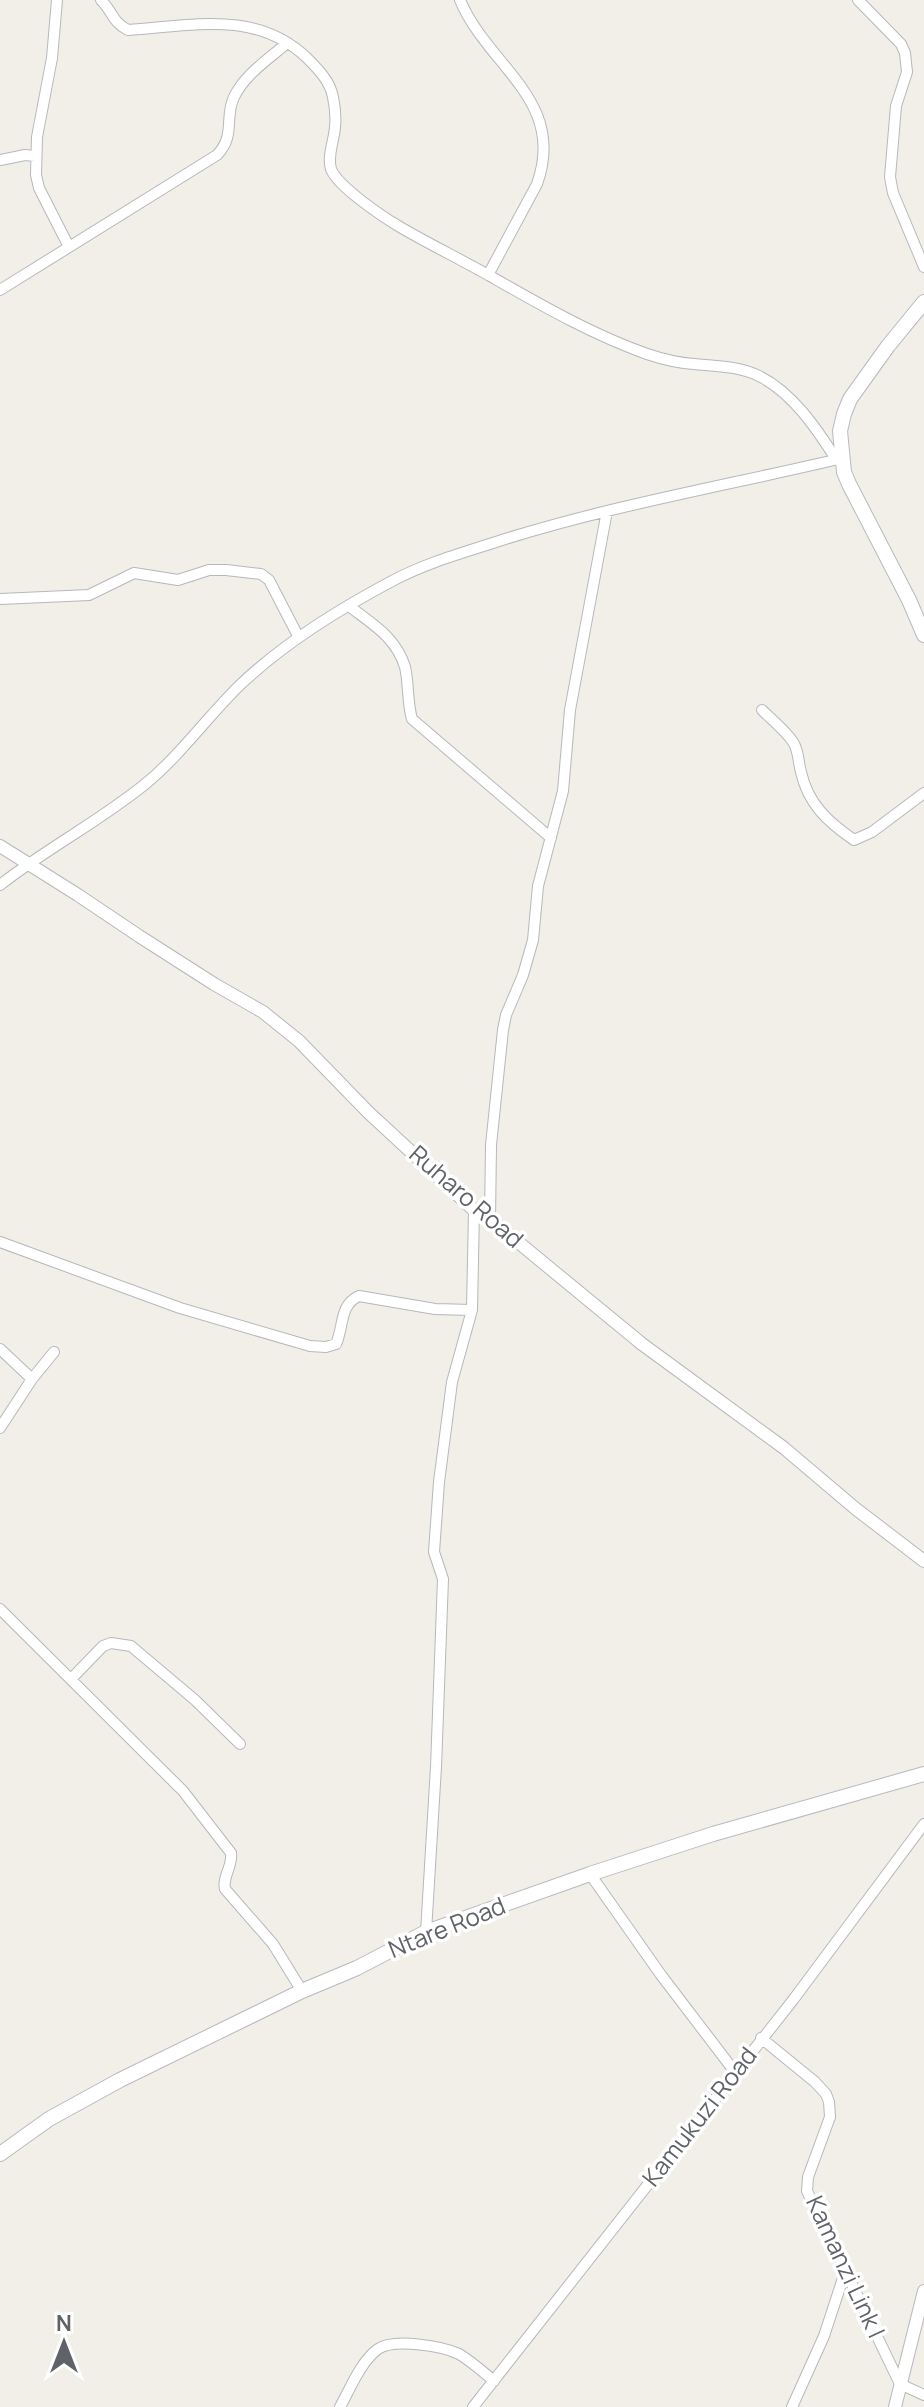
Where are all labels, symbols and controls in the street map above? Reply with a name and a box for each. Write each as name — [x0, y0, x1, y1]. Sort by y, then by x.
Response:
street label: Ruharo Road — [403, 1137, 531, 1255]
street label: Ntare Road — [383, 1888, 510, 1965]
street label: Kamukuzi Road — [634, 2040, 764, 2193]
street label: Kamanzi Link I — [799, 2190, 894, 2343]
north arrow — [24, 2303, 104, 2383]
text: N — [56, 2308, 72, 2338]

